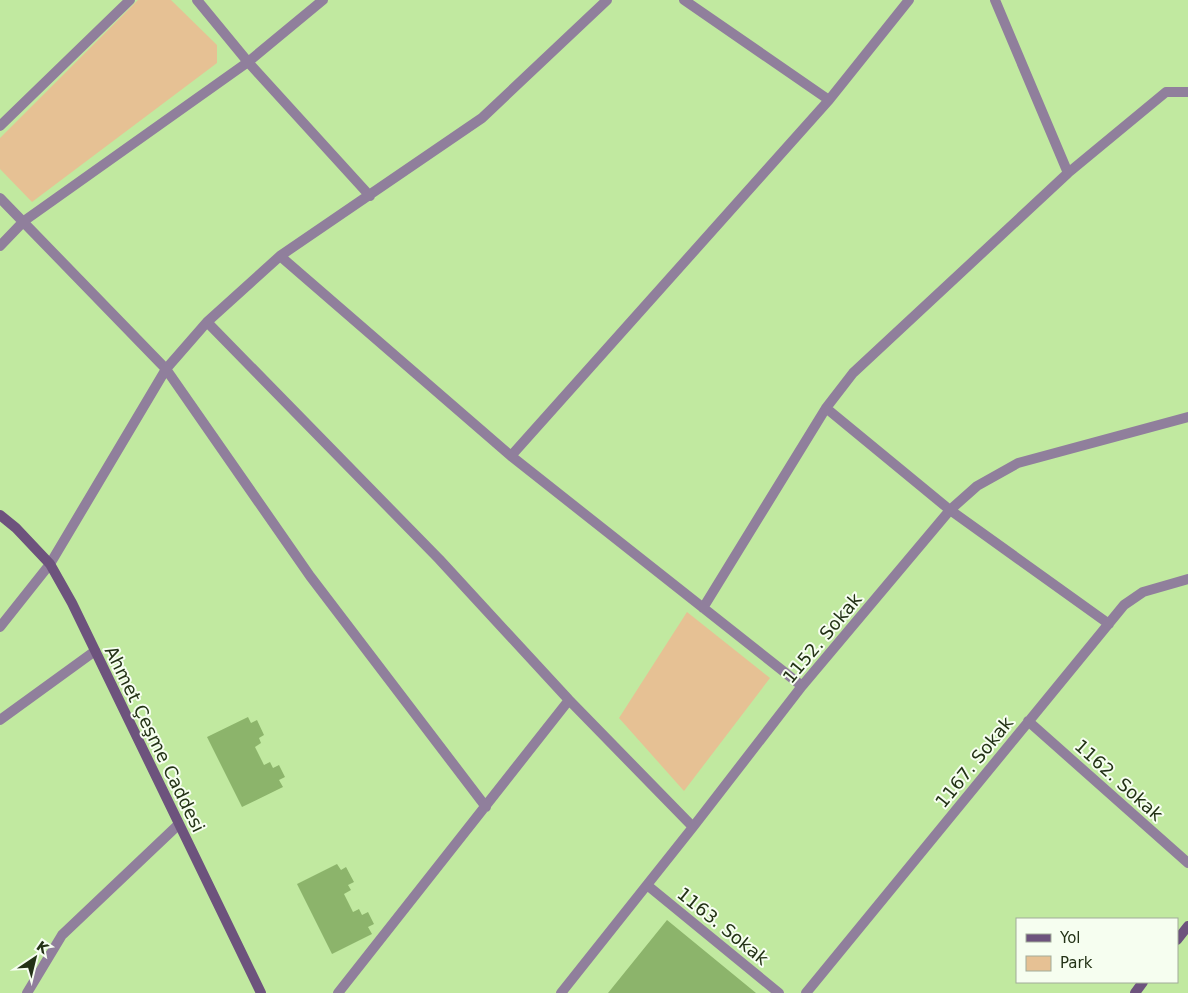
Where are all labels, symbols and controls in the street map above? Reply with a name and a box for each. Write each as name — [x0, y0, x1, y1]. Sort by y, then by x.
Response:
street label: 1152. Sokak — [778, 588, 866, 687]
street label: Ahmet Çeşme Caddesi — [101, 643, 209, 835]
street label: 1167. Sokak — [931, 712, 1018, 812]
street label: 1162. Sokak — [1071, 735, 1168, 825]
street label: 1163. Sokak — [673, 883, 773, 970]
legend — [1016, 918, 1178, 983]
text: Yol — [1059, 929, 1081, 947]
north arrow — [10, 933, 60, 983]
text: K — [33, 938, 52, 958]
text: Park — [1060, 954, 1093, 972]

